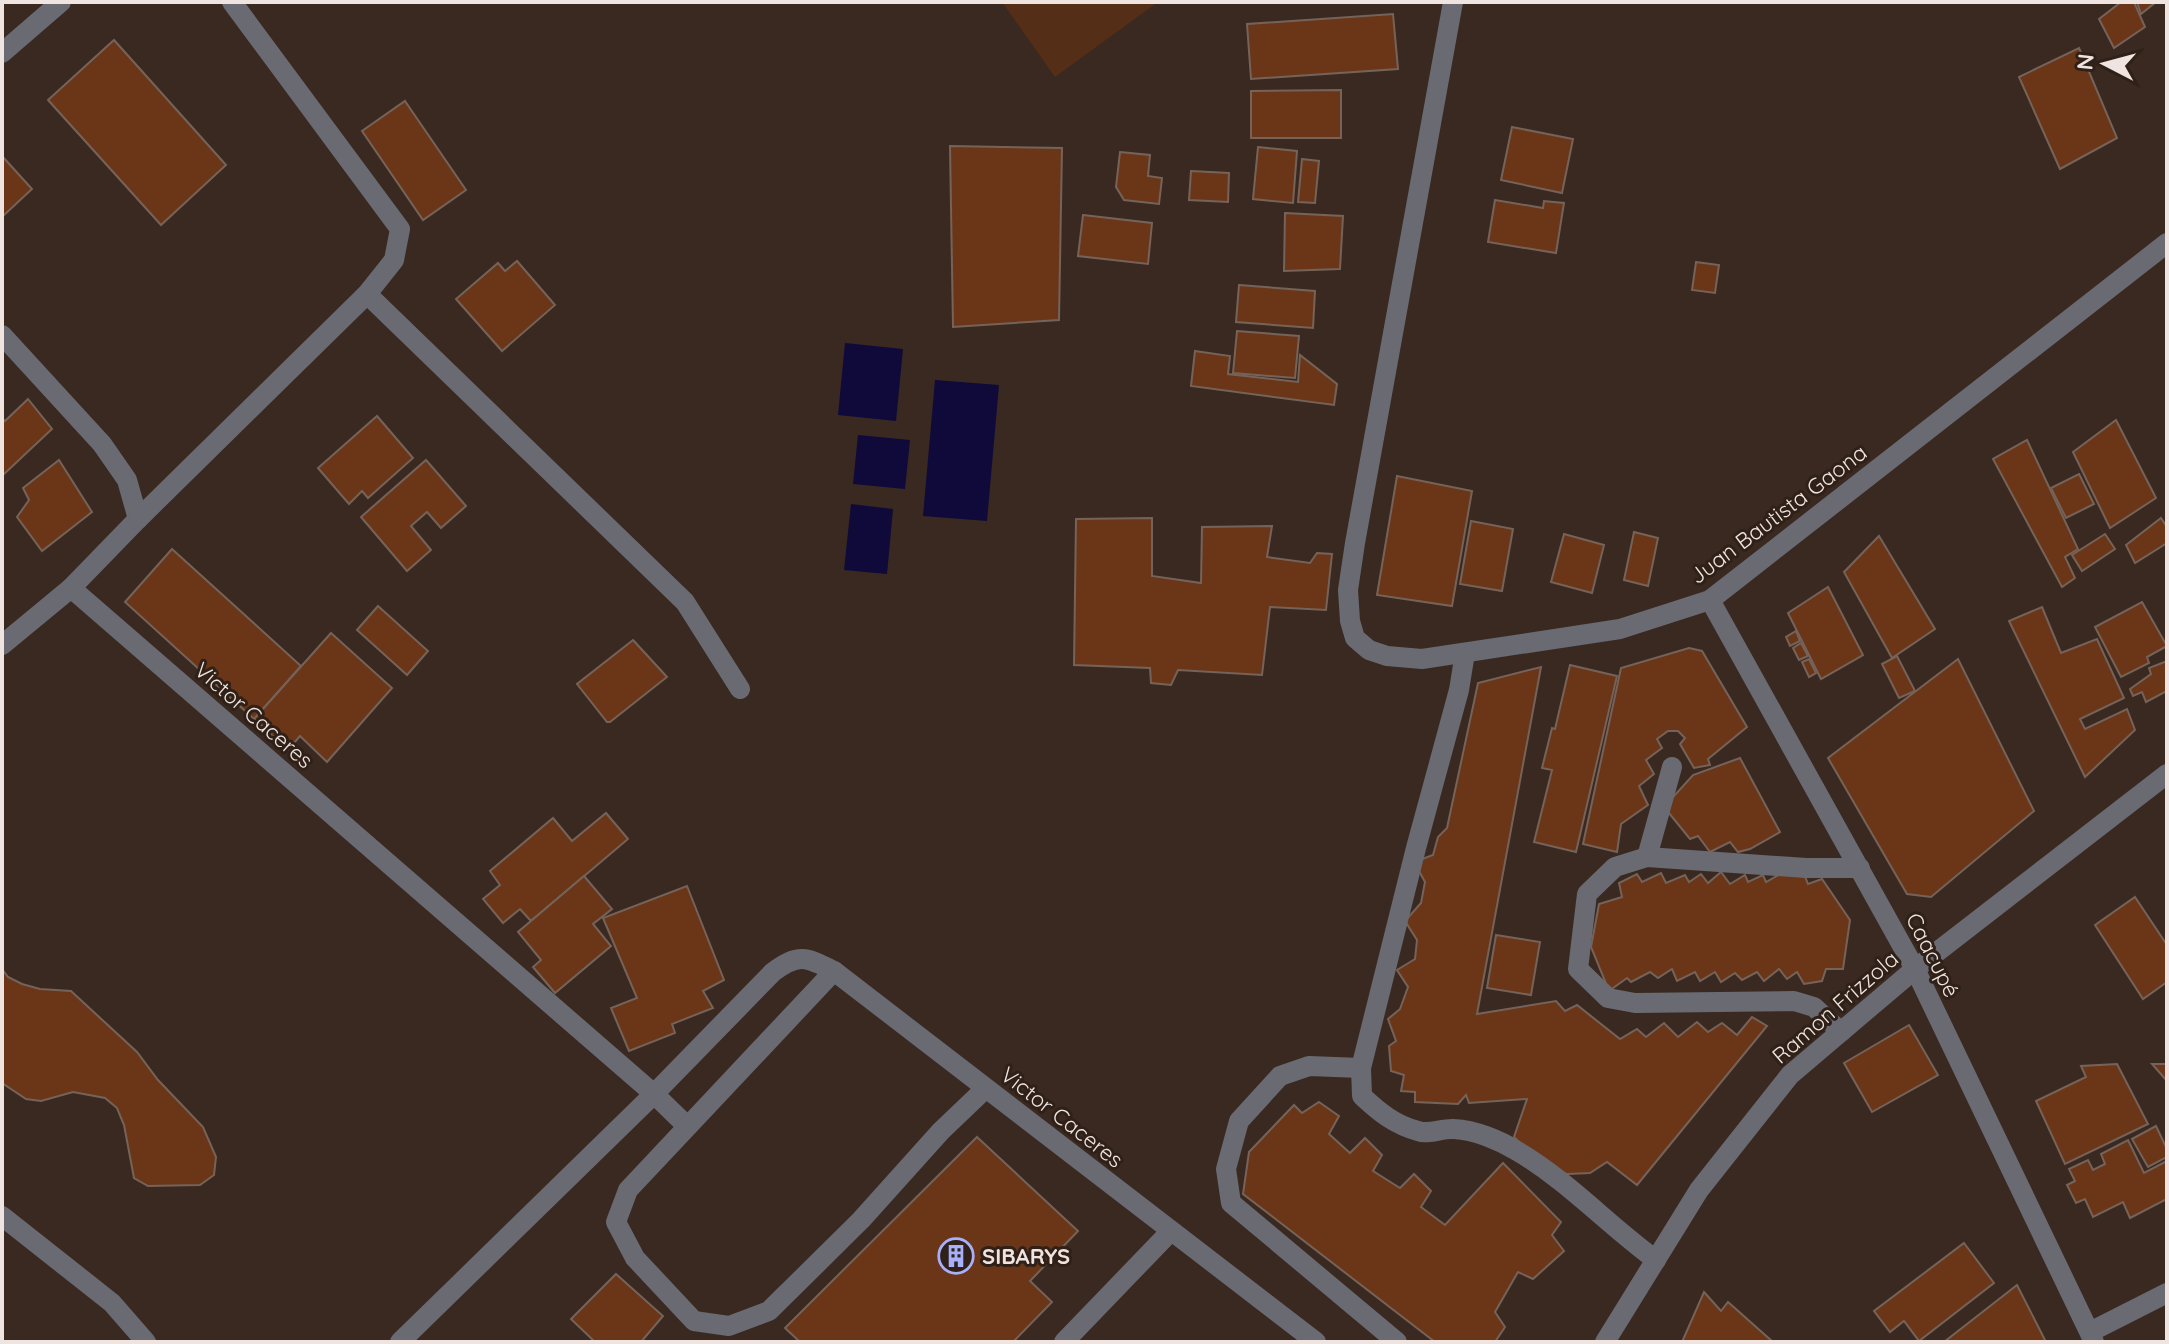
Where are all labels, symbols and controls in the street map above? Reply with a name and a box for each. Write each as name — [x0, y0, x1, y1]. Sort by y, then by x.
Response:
north arrow — [2065, 24, 2145, 104]
text: N — [2070, 52, 2100, 71]
street label: Juan Bautista Gaona — [1684, 438, 1872, 590]
street label: Victor Caceres — [189, 656, 319, 774]
street label: Caacupé — [1900, 908, 1966, 1002]
street label: Ramon Frizzola — [1766, 945, 1904, 1069]
street label: Victor Caceres — [995, 1060, 1129, 1174]
building icon: SIBARYS — [937, 1237, 975, 1275]
place label: SIBARYS — [982, 1242, 1070, 1270]

